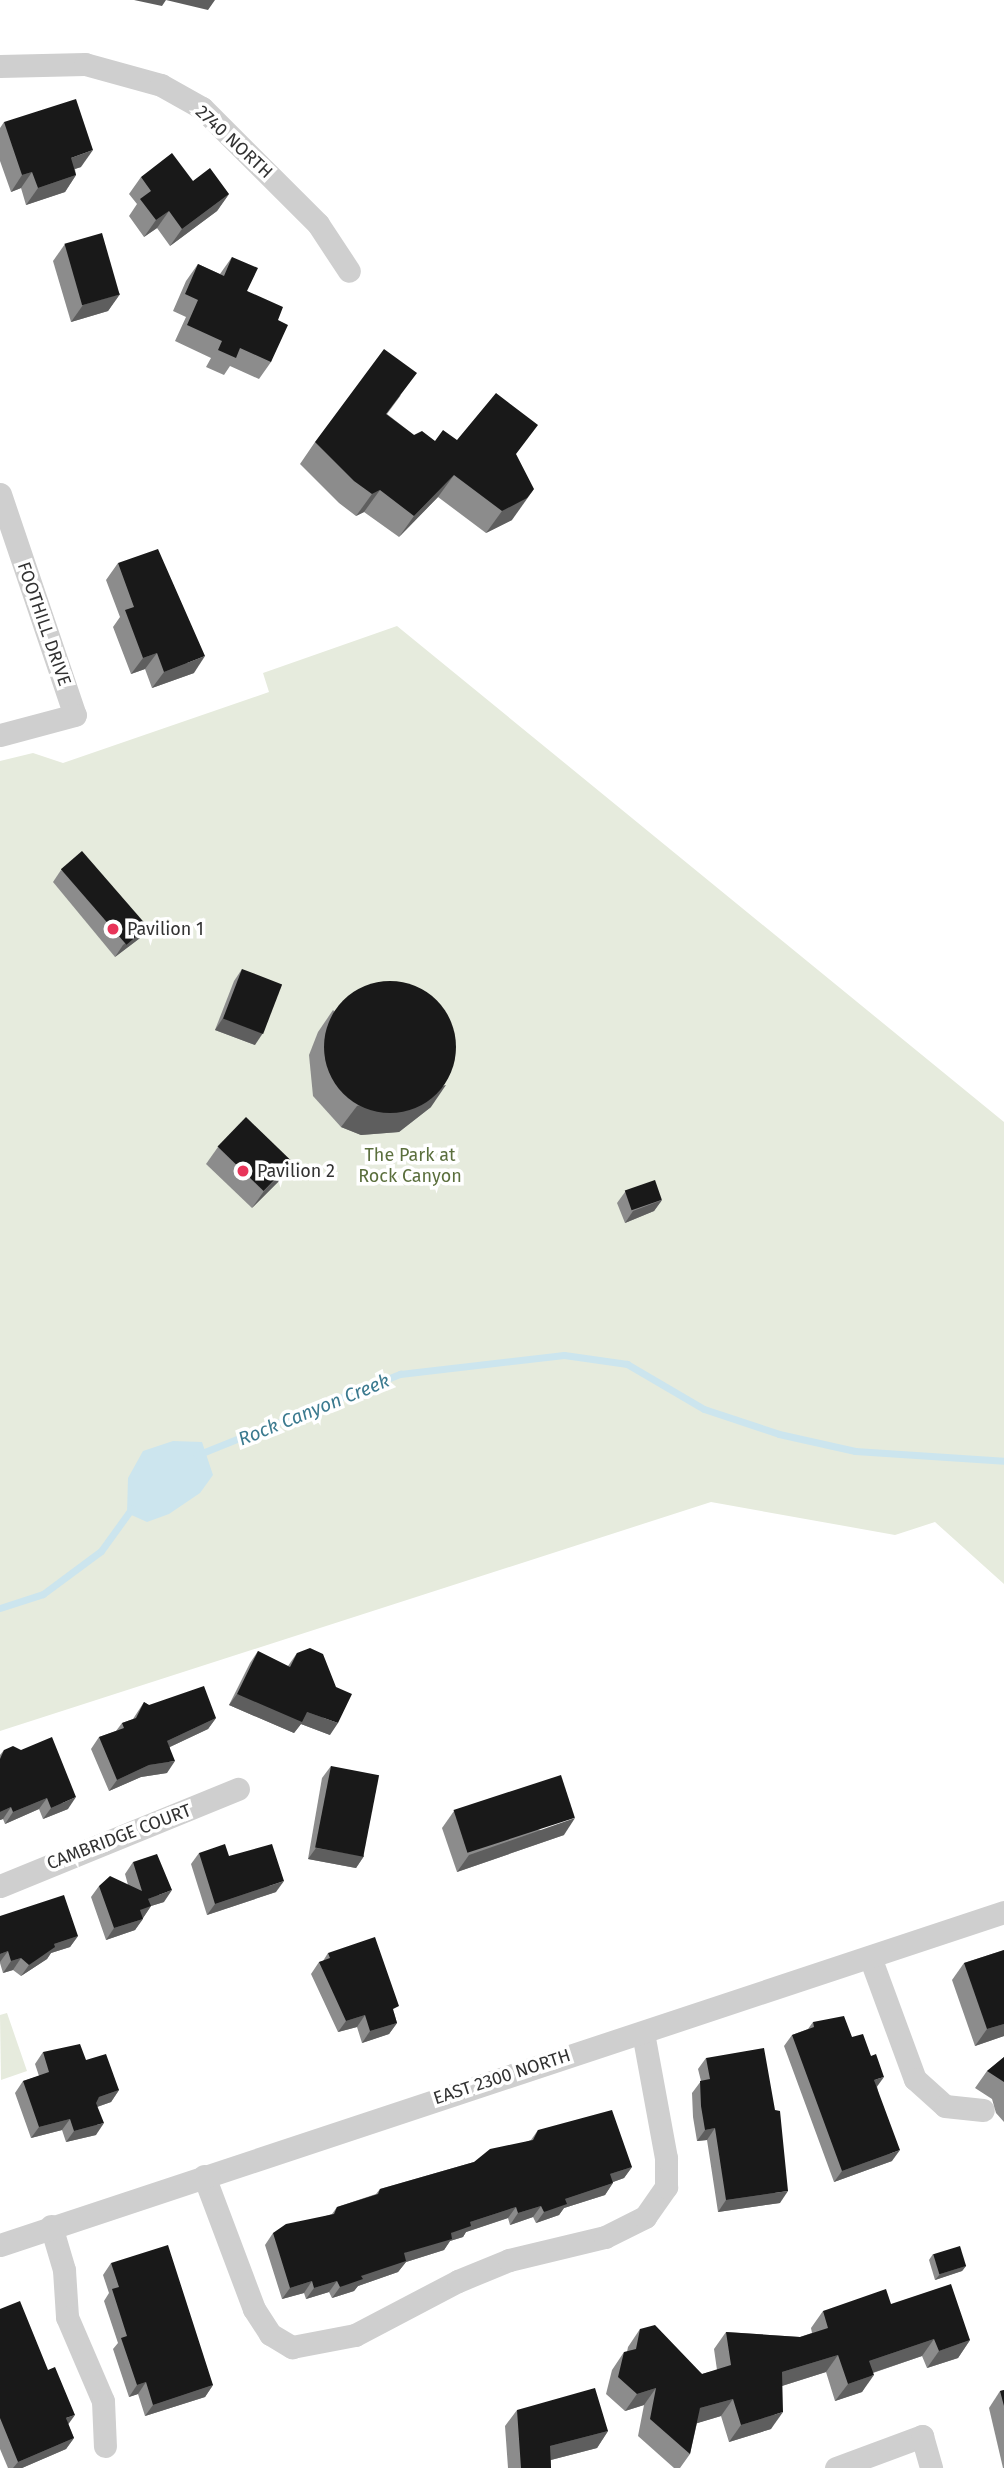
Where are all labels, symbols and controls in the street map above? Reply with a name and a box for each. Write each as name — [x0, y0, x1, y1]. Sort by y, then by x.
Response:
street label: 2740 NORTH — [191, 101, 277, 183]
street label: FOOTHILL DRIVE — [13, 559, 75, 689]
place label: Pavilion 1 — [127, 918, 204, 940]
marker: Pavilion 1 — [105, 921, 121, 937]
park label: The Park at Rock Canyon — [358, 1145, 462, 1188]
place label: Pavilion 2 — [257, 1160, 335, 1182]
marker: Pavilion 2 — [235, 1163, 251, 1179]
water label: Rock Canyon Creek — [235, 1369, 393, 1451]
street label: CAMBRIDGE COURT — [44, 1800, 194, 1874]
street label: EAST 2300 NORTH — [431, 2045, 573, 2109]

